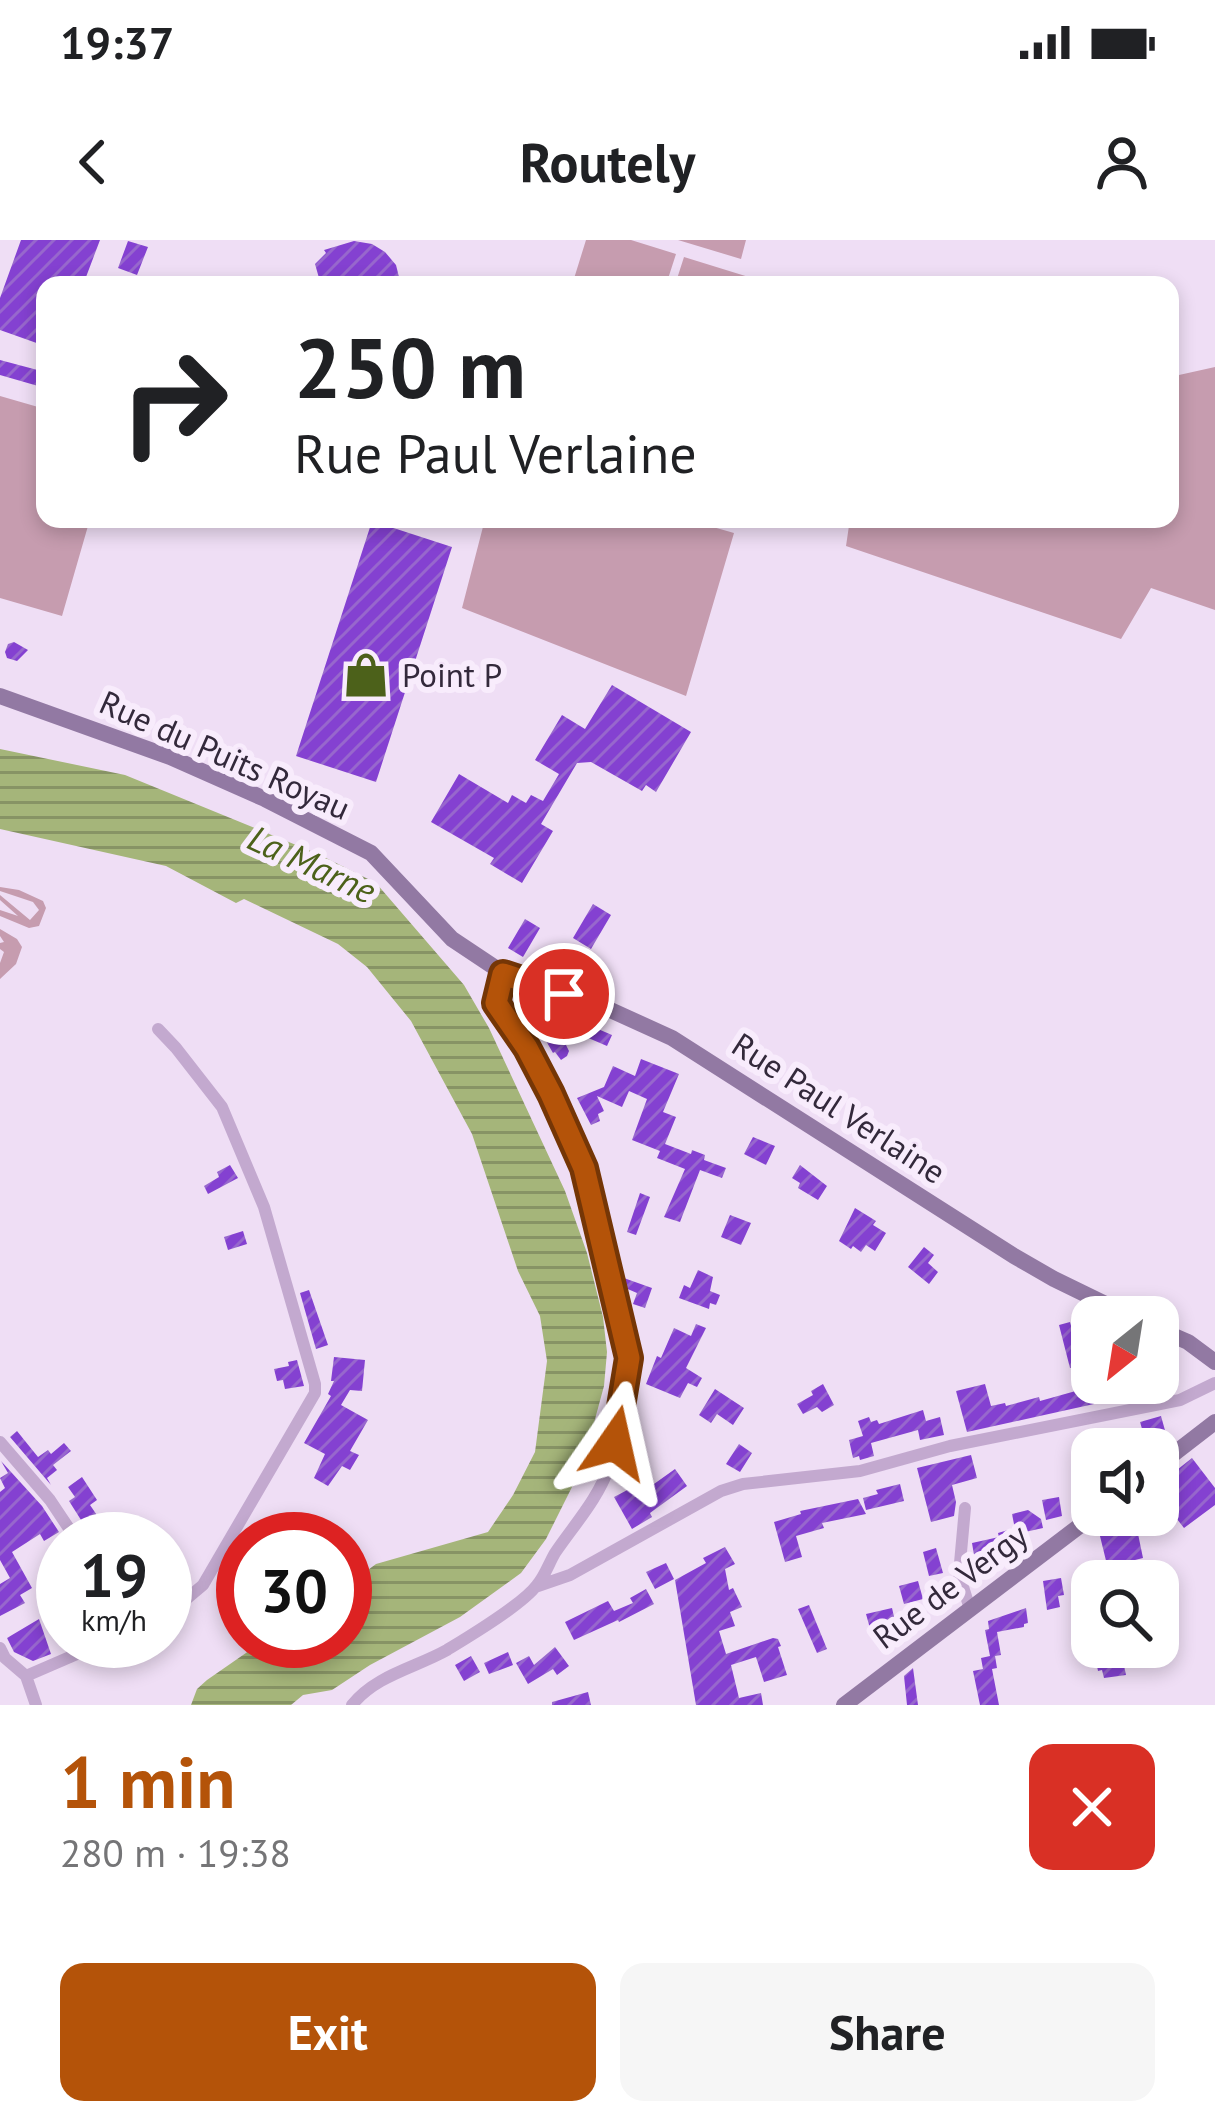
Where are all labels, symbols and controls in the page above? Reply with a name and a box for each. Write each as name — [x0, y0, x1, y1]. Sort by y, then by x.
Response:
text: 19:37 — [60, 13, 174, 71]
text: Routely — [520, 127, 695, 197]
icon: back — [60, 129, 126, 195]
icon: person — [1089, 129, 1155, 195]
text: 250 m — [294, 312, 526, 421]
icon: right — [96, 324, 252, 480]
text: Rue Paul Verlaine — [294, 418, 697, 488]
shop icon: Point P — [341, 650, 391, 700]
place label: Point P — [402, 653, 502, 696]
street label: Rue du Puits Royau — [93, 680, 357, 829]
water label: La Marne — [241, 814, 384, 914]
pin — [513, 943, 615, 1045]
icon: arrive — [531, 961, 597, 1027]
street label: Rue Paul Verlaine — [724, 1023, 954, 1193]
north arrow — [1071, 1296, 1179, 1404]
map controls — [1071, 1296, 1179, 1668]
position arrow — [552, 1380, 678, 1506]
button: sound — [1071, 1428, 1179, 1536]
speed limit sign: 30 — [216, 1512, 372, 1668]
street label: Rue de Vergy — [864, 1513, 1036, 1658]
text: 19 — [80, 1536, 148, 1614]
button: search — [1071, 1560, 1179, 1668]
text: km/h — [81, 1600, 147, 1639]
text: 1 min — [60, 1735, 236, 1828]
button: close — [1029, 1744, 1155, 1870]
text: 280 m · 19:38 — [60, 1827, 291, 1878]
button: Exit — [60, 1963, 596, 2101]
button: Share — [620, 1963, 1155, 2101]

